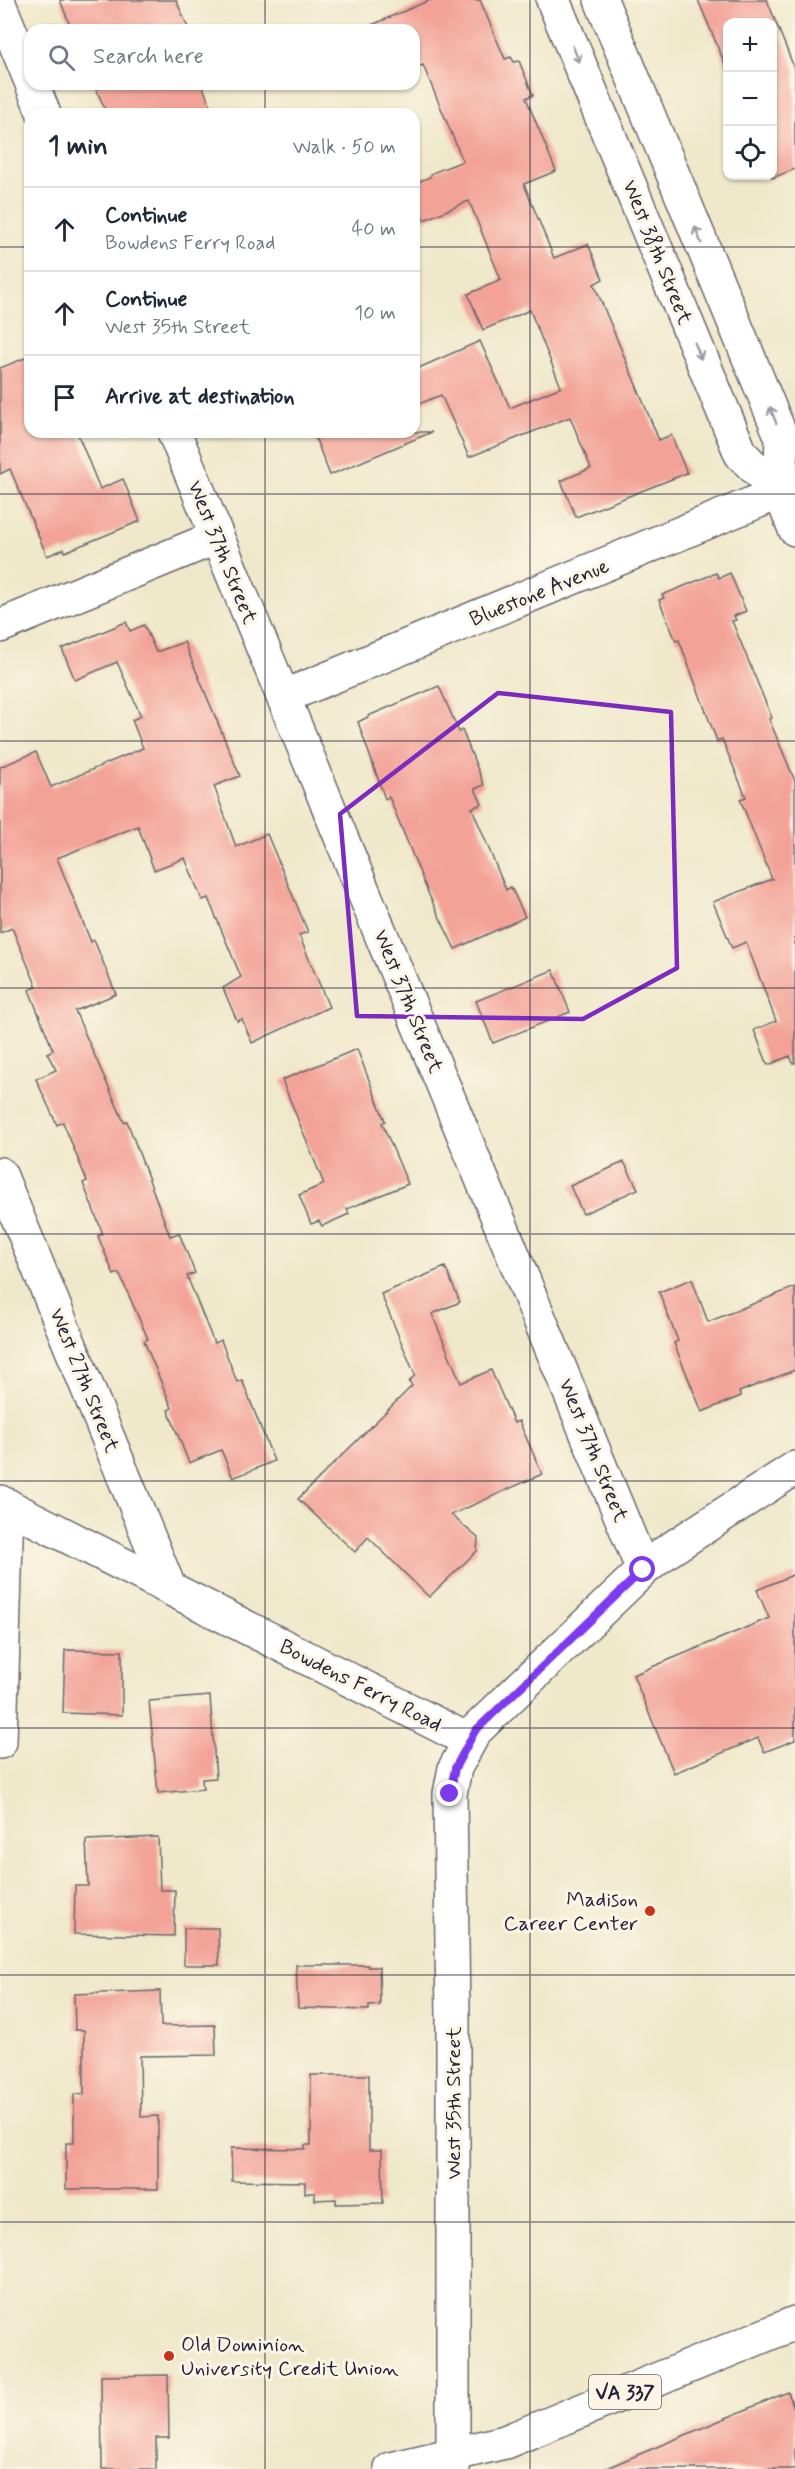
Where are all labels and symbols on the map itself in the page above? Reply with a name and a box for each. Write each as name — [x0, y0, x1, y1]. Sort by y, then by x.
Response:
one-way arrow — [571, 44, 582, 63]
street label: West 38th Street — [615, 176, 699, 329]
one-way arrow — [692, 226, 703, 245]
one-way arrow — [693, 341, 704, 359]
one-way arrow — [767, 406, 778, 425]
street label: West 37th Street — [181, 477, 264, 629]
street label: Bluestone Avenue — [465, 552, 613, 634]
street label: West 37th Street — [367, 926, 450, 1078]
street label: West 27th Street — [42, 1304, 126, 1457]
street label: West 37th Street — [552, 1375, 635, 1527]
route start — [629, 1556, 655, 1582]
street label: Bowdens Ferry Road — [275, 1633, 447, 1739]
route end — [436, 1780, 462, 1806]
place label: Madison Career Center — [504, 1886, 638, 1938]
marker: Madison Career Center — [643, 1904, 657, 1918]
street label: West 35th Street — [440, 2026, 468, 2179]
place label: Old Dominion University Credit Union — [181, 2331, 399, 2383]
marker: Old Dominion University Credit Union — [162, 2349, 176, 2363]
road number: VA 337 — [589, 2375, 661, 2409]

